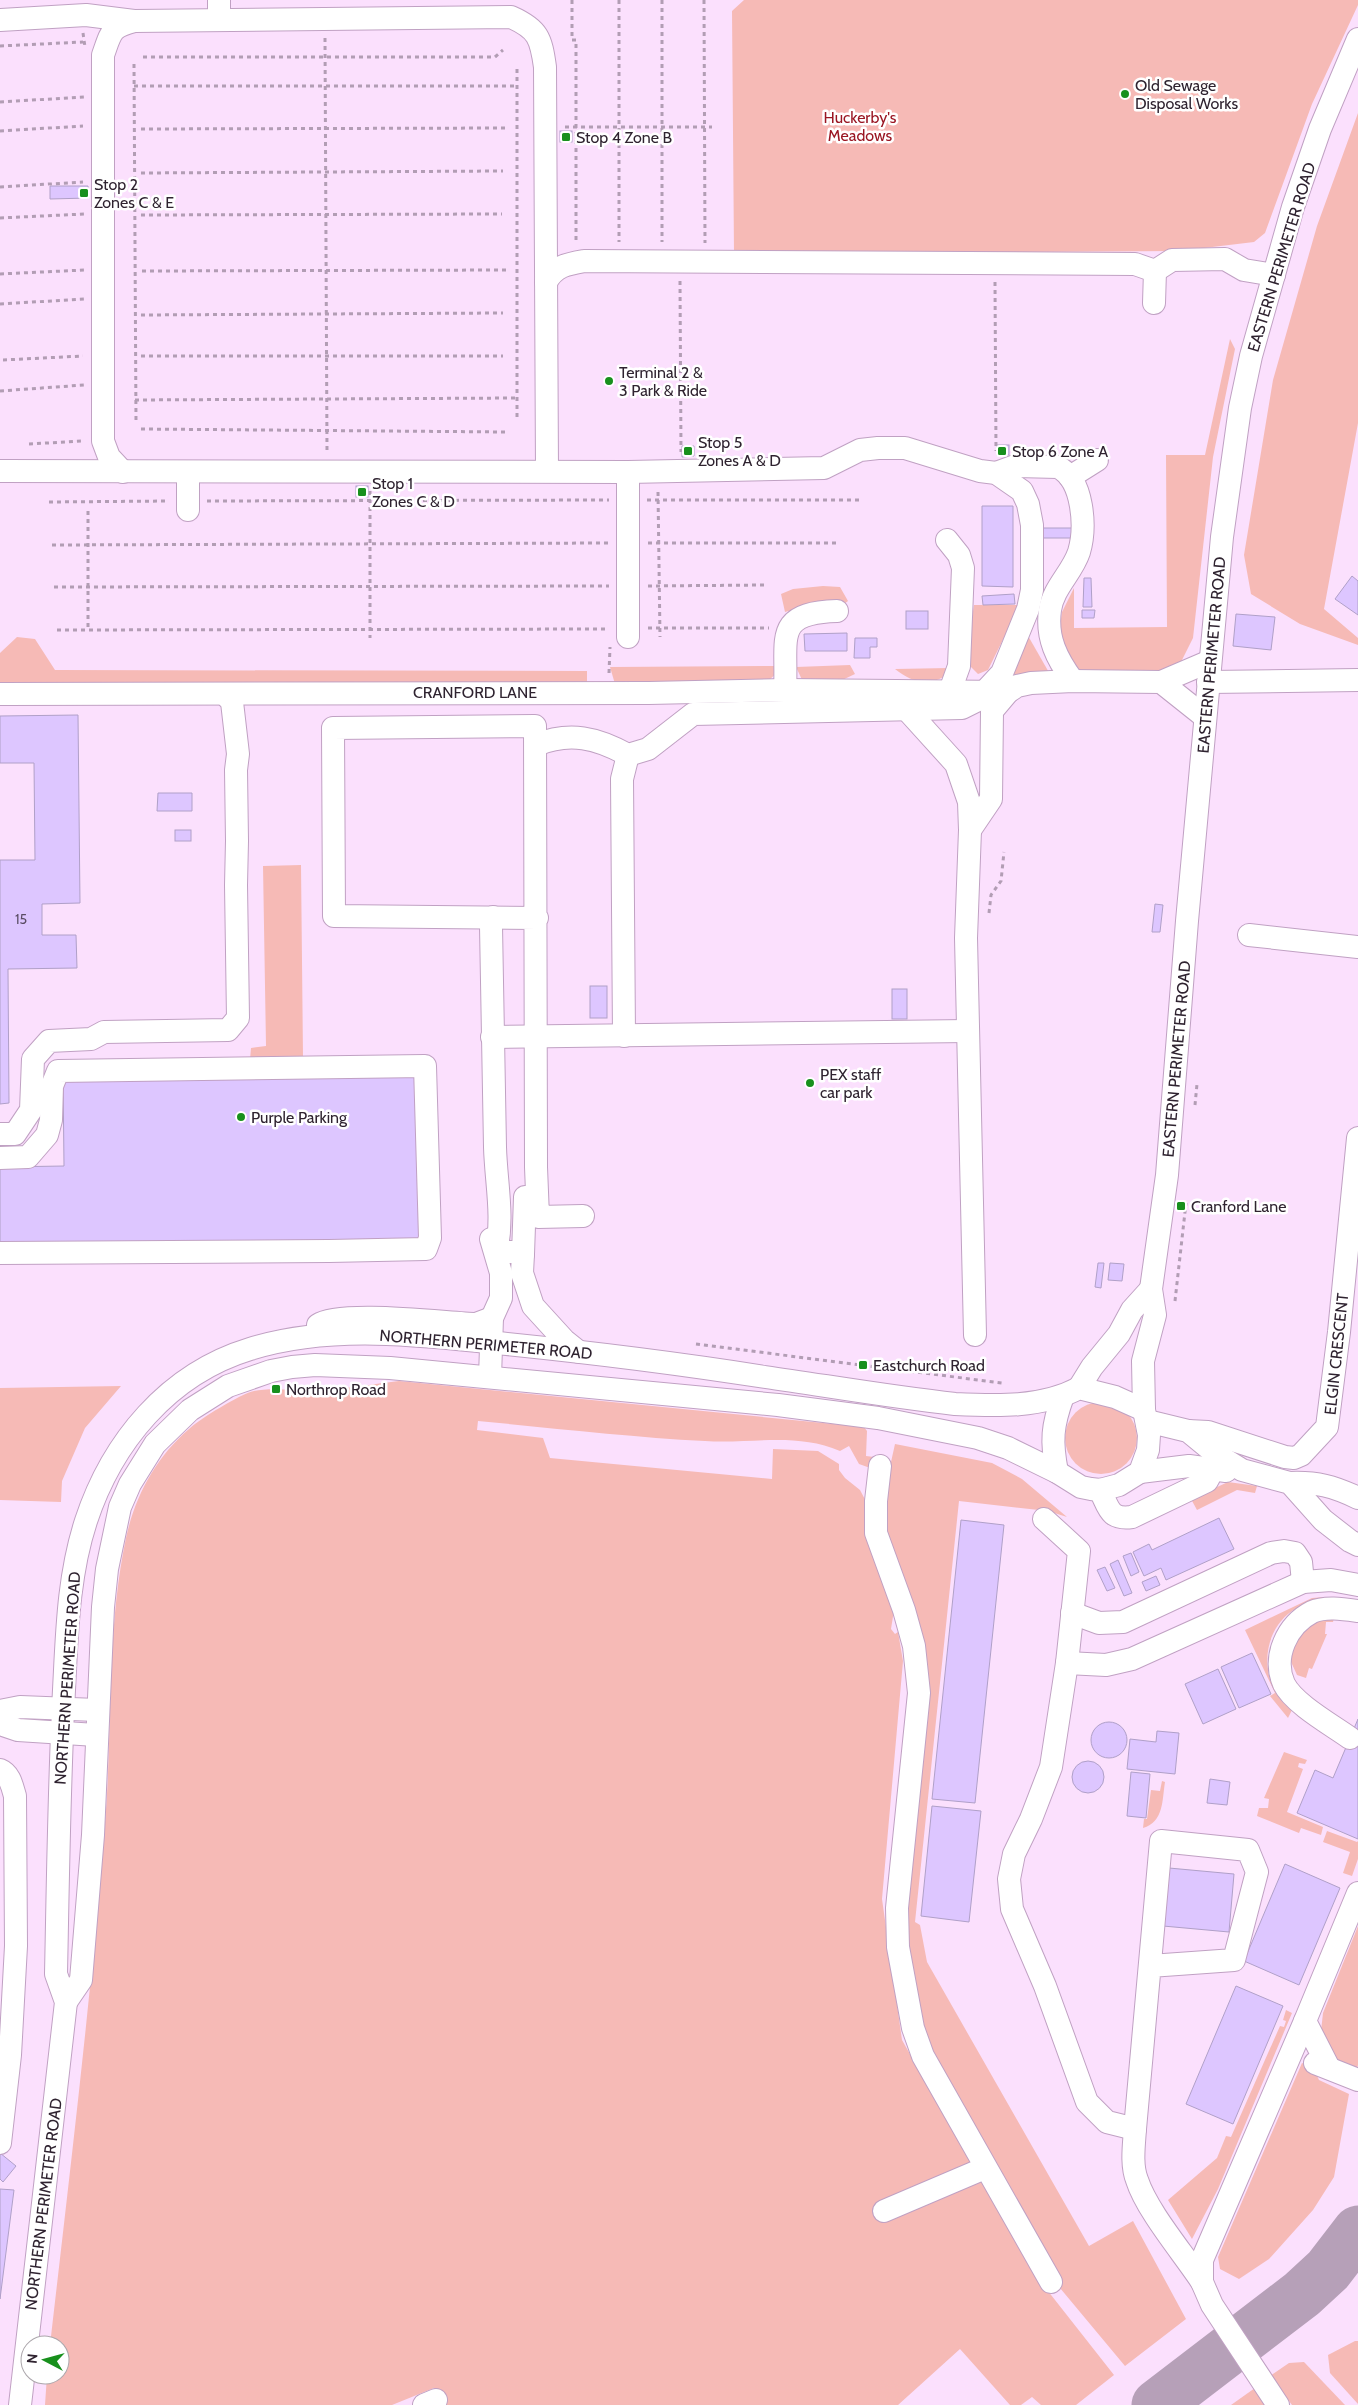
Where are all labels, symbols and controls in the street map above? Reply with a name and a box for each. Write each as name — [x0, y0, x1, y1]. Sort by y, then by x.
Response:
place label: Old Sewage Disposal Works — [1135, 76, 1238, 113]
marker: Old Sewage Disposal Works — [1119, 88, 1131, 100]
park label: Huckerby's Meadows — [824, 108, 897, 145]
place label: Stop 4 Zone B — [576, 128, 672, 147]
marker: Stop 4 Zone B — [560, 131, 572, 143]
street label: EASTERN PERIMETER ROAD — [1244, 160, 1319, 354]
place label: Stop 2 Zones C & E — [94, 175, 174, 212]
marker: Stop 2 Zones C & E — [78, 187, 90, 199]
place label: Terminal 2 & 3 Park & Ride — [619, 363, 707, 400]
marker: Terminal 2 & 3 Park & Ride — [603, 375, 615, 387]
place label: Stop 5 Zones A & D — [698, 433, 781, 470]
place label: Stop 6 Zone A — [1012, 442, 1108, 461]
marker: Stop 5 Zones A & D — [682, 445, 694, 457]
marker: Stop 6 Zone A — [996, 445, 1008, 457]
place label: Stop 1 Zones C & D — [372, 474, 455, 511]
marker: Stop 1 Zones C & D — [356, 486, 368, 498]
street label: EASTERN PERIMETER ROAD — [1193, 556, 1230, 754]
street label: CRANFORD LANE — [413, 683, 537, 702]
house number: 15 — [15, 910, 27, 928]
street label: EASTERN PERIMETER ROAD — [1158, 960, 1195, 1158]
place label: PEX staff car park — [820, 1065, 882, 1102]
marker: PEX staff car park — [804, 1077, 816, 1089]
place label: Purple Parking — [251, 1108, 348, 1127]
marker: Purple Parking — [235, 1111, 247, 1123]
place label: Cranford Lane — [1191, 1197, 1286, 1216]
marker: Cranford Lane — [1175, 1200, 1187, 1212]
street label: ELGIN CRESCENT — [1321, 1292, 1352, 1416]
street label: NORTHERN PERIMETER ROAD — [379, 1326, 593, 1363]
place label: Eastchurch Road — [873, 1356, 985, 1375]
marker: Eastchurch Road — [857, 1359, 869, 1371]
place label: Northrop Road — [286, 1380, 386, 1399]
marker: Northrop Road — [270, 1383, 282, 1395]
street label: NORTHERN PERIMETER ROAD — [51, 1571, 84, 1785]
street label: NORTHERN PERIMETER ROAD — [21, 2097, 66, 2311]
north arrow — [20, 2335, 70, 2385]
text: N — [23, 2353, 42, 2365]

